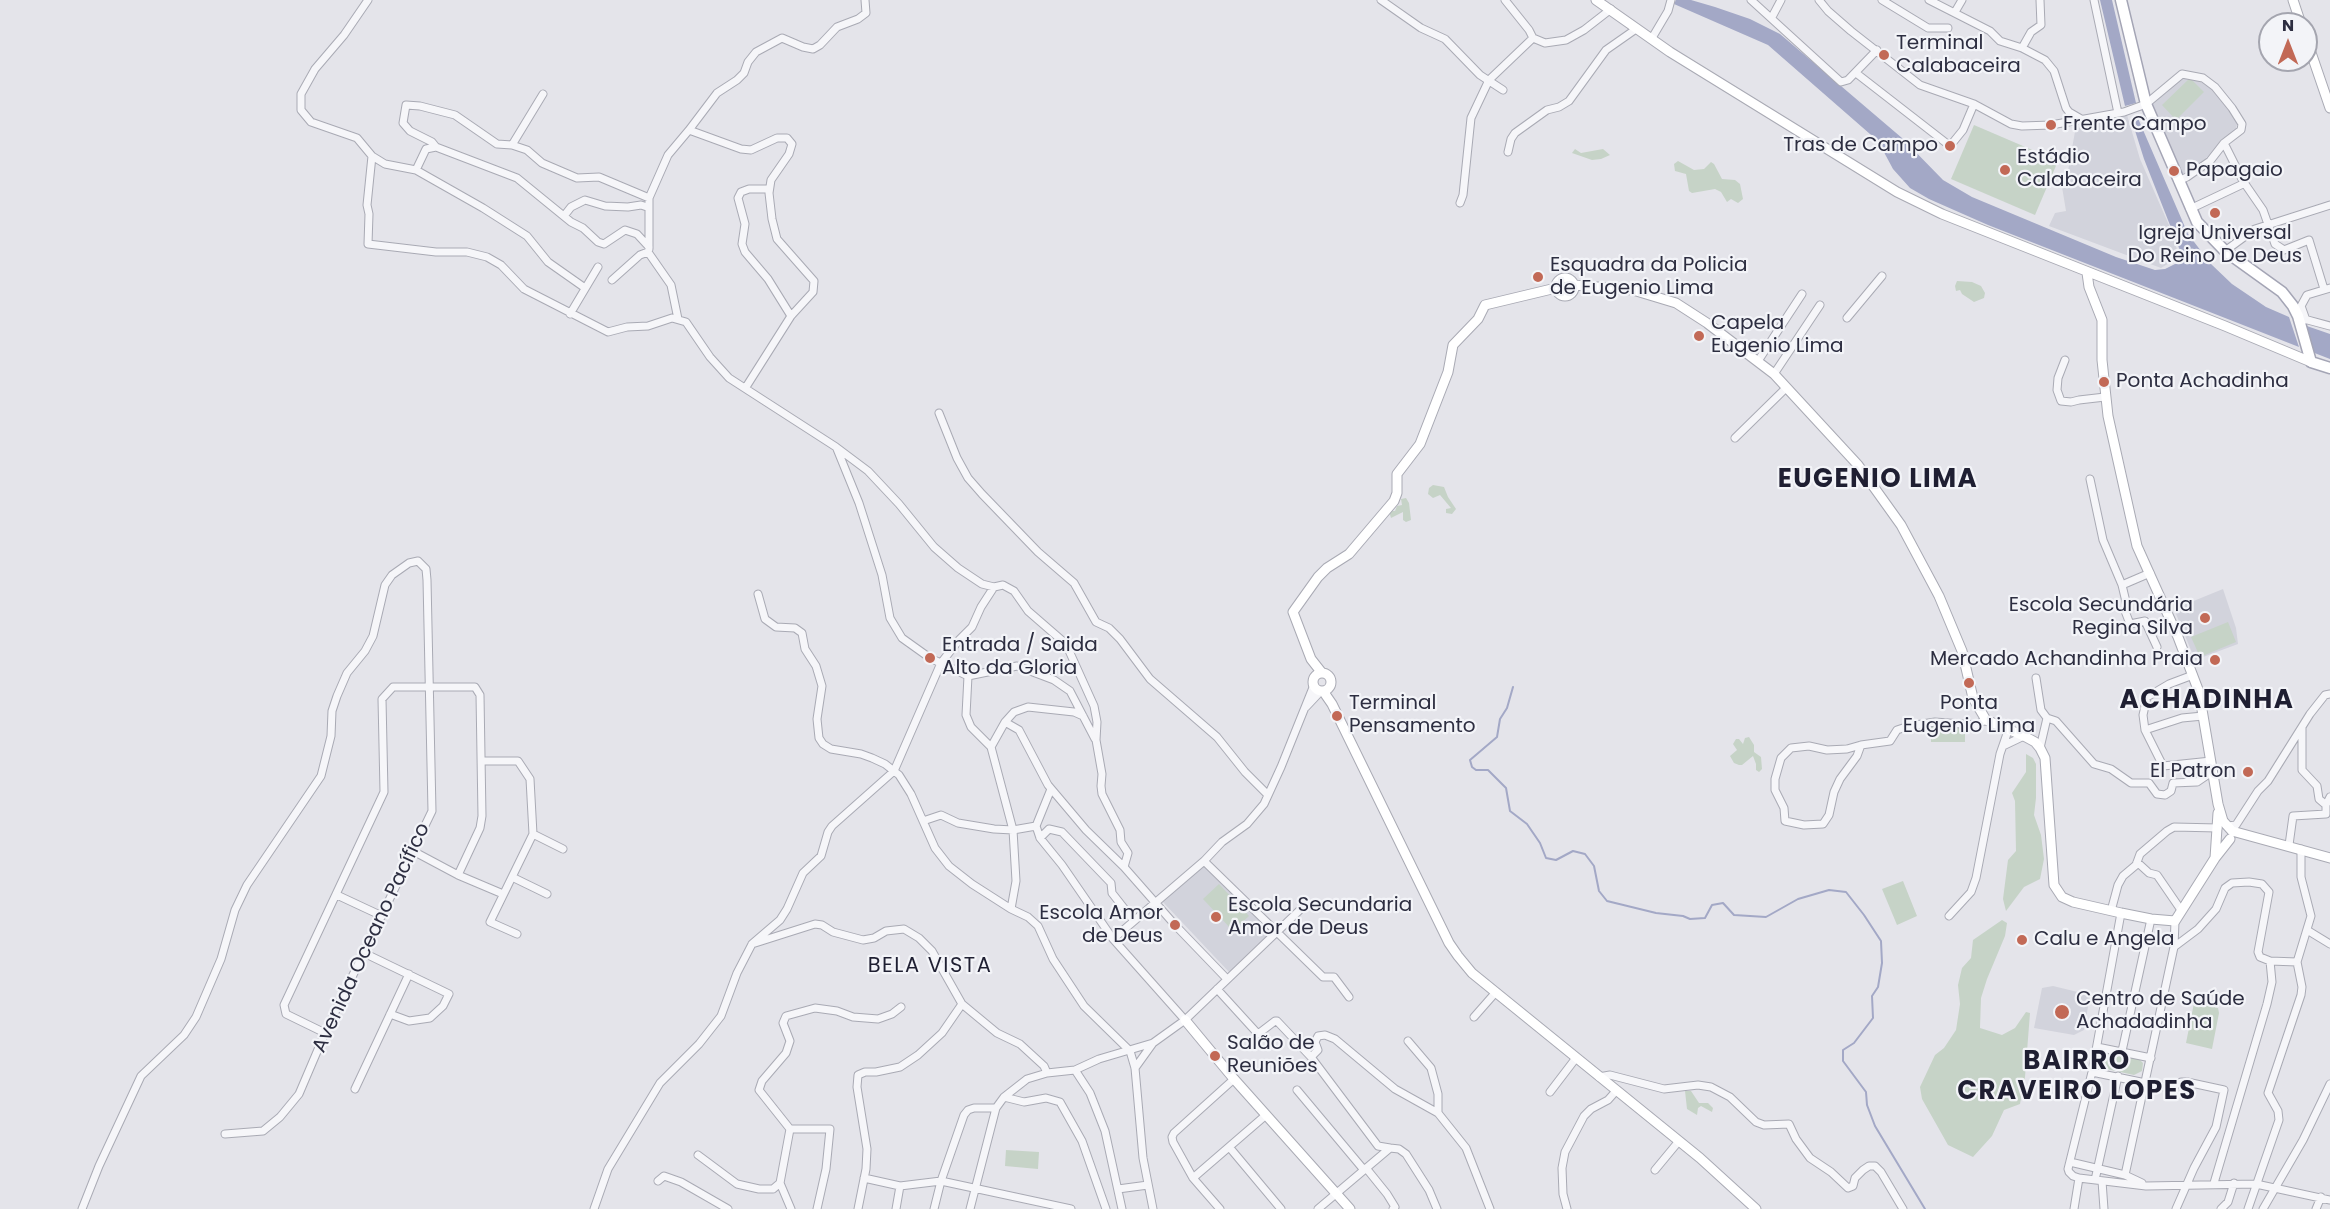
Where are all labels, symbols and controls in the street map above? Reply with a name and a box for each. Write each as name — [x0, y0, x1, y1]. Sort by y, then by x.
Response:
north arrow — [2258, 12, 2318, 72]
text: N — [2282, 14, 2294, 37]
place label: Terminal Calabaceira — [1896, 32, 2021, 79]
marker: Terminal Calabaceira — [1877, 48, 1891, 62]
place label: Frente Campo — [2063, 113, 2207, 137]
marker: Frente Campo — [2044, 118, 2058, 132]
place label: Tras de Campo — [1783, 134, 1938, 158]
marker: Tras de Campo — [1943, 139, 1957, 153]
place label: Estádio Calabaceira — [2017, 146, 2142, 193]
place label: Papagaio — [2186, 159, 2283, 183]
marker: Estádio Calabaceira — [1998, 163, 2012, 177]
marker: Papagaio — [2167, 164, 2181, 178]
marker: Igreja Universal Do Reino De Deus — [2208, 206, 2222, 220]
place label: Igreja Universal Do Reino De Deus — [2128, 222, 2302, 269]
place label: Esquadra da Policia de Eugenio Lima — [1550, 254, 1748, 301]
marker: Esquadra da Policia de Eugenio Lima — [1531, 270, 1545, 284]
place label: Capela Eugenio Lima — [1711, 312, 1844, 359]
marker: Capela Eugenio Lima — [1692, 329, 1706, 343]
place label: Ponta Achadinha — [2116, 370, 2289, 394]
marker: Ponta Achadinha — [2097, 375, 2111, 389]
district label: EUGENIO LIMA — [1778, 464, 1978, 496]
place label: Escola Secundária Regina Silva — [2009, 594, 2193, 641]
marker: Escola Secundária Regina Silva — [2198, 611, 2212, 625]
place label: Entrada / Saida Alto da Gloria — [942, 634, 1098, 681]
place label: Mercado Achandinha Praia — [1930, 648, 2203, 672]
marker: Entrada / Saida Alto da Gloria — [923, 651, 937, 665]
marker: Mercado Achandinha Praia — [2208, 653, 2222, 667]
marker: Ponta Eugenio Lima — [1962, 676, 1976, 690]
district label: ACHADINHA — [2120, 685, 2294, 717]
place label: Terminal Pensamento — [1349, 692, 1476, 739]
place label: Ponta Eugenio Lima — [1903, 692, 2035, 739]
marker: Terminal Pensamento — [1330, 709, 1344, 723]
place label: El Patron — [2150, 760, 2236, 784]
marker: El Patron — [2241, 765, 2255, 779]
street label: Avenida Oceano Pacífico — [308, 819, 436, 1057]
place label: Escola Secundaria Amor de Deus — [1228, 894, 1412, 941]
place label: Escola Amor de Deus — [1039, 902, 1163, 949]
marker: Escola Secundaria Amor de Deus — [1209, 910, 1223, 924]
marker: Escola Amor de Deus — [1168, 918, 1182, 932]
place label: Calu e Angela — [2034, 928, 2174, 952]
marker: Calu e Angela — [2015, 933, 2029, 947]
district label: BELA VISTA — [868, 954, 992, 980]
place label: Centro de Saúde Achadadinha — [2076, 988, 2245, 1035]
marker: Centro de Saúde Achadadinha — [2053, 1003, 2071, 1021]
place label: Salão de Reuniões — [1227, 1032, 1318, 1079]
district label: BAIRRO CRAVEIRO LOPES — [1957, 1046, 2197, 1108]
marker: Salão de Reuniões — [1208, 1049, 1222, 1063]

